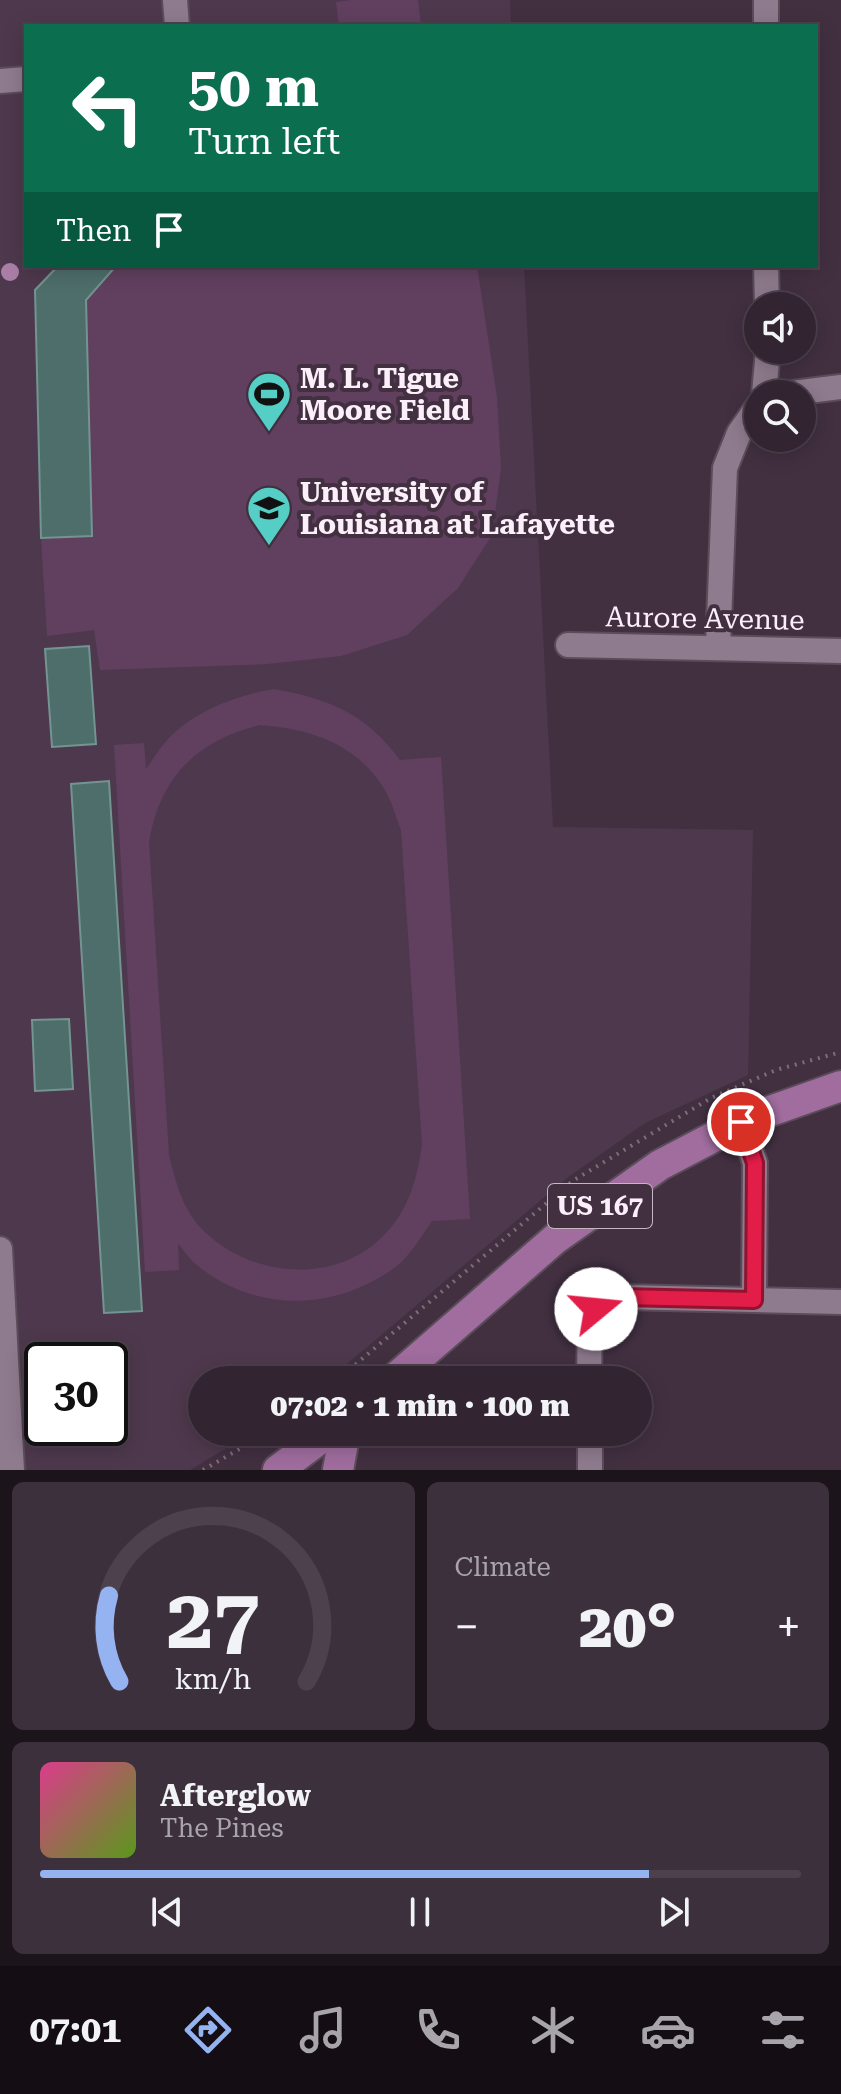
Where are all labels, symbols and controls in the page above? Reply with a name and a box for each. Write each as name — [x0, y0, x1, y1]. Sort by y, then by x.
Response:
text: 50 m — [188, 54, 319, 120]
icon: left — [56, 56, 160, 160]
text: Turn left — [188, 121, 340, 163]
icon: arrive — [147, 208, 191, 252]
text: Then — [56, 213, 131, 248]
map controls — [744, 292, 816, 452]
button: sound — [744, 292, 816, 364]
place label: M. L. Tigue Moore Field — [300, 362, 470, 427]
sports icon: M. L. Tigue Moore Field — [245, 370, 293, 433]
button: search — [744, 380, 816, 452]
place label: University of Louisiana at Lafayette — [300, 476, 615, 541]
school or university icon: University of Louisiana at Lafayette — [245, 484, 293, 547]
street label: Aurore Avenue — [605, 600, 805, 637]
pin — [707, 1088, 775, 1156]
icon: arrive — [719, 1100, 763, 1144]
road number: US 167 — [548, 1184, 652, 1228]
position arrow — [554, 1267, 638, 1351]
speed limit sign: 30 — [24, 1342, 128, 1446]
text: 07:02 · 1 min · 100 m — [270, 1388, 570, 1423]
text: Climate — [455, 1552, 551, 1582]
text: 27 — [167, 1571, 260, 1668]
text: 20° — [579, 1591, 676, 1662]
text: − — [455, 1601, 479, 1653]
text: + — [776, 1601, 801, 1653]
text: km/h — [175, 1662, 252, 1696]
text: Afterglow — [160, 1778, 311, 1813]
text: The Pines — [160, 1813, 284, 1843]
icon: previous — [145, 1890, 189, 1934]
icon: pause — [398, 1890, 442, 1934]
icon: next — [652, 1890, 696, 1934]
icon: directions — [180, 2002, 236, 2058]
icon: music — [295, 2002, 351, 2058]
icon: phone — [410, 2002, 466, 2058]
icon: climate — [525, 2002, 581, 2058]
icon: car — [640, 2002, 696, 2058]
icon: filters — [755, 2002, 811, 2058]
text: 07:01 — [30, 2009, 121, 2051]

